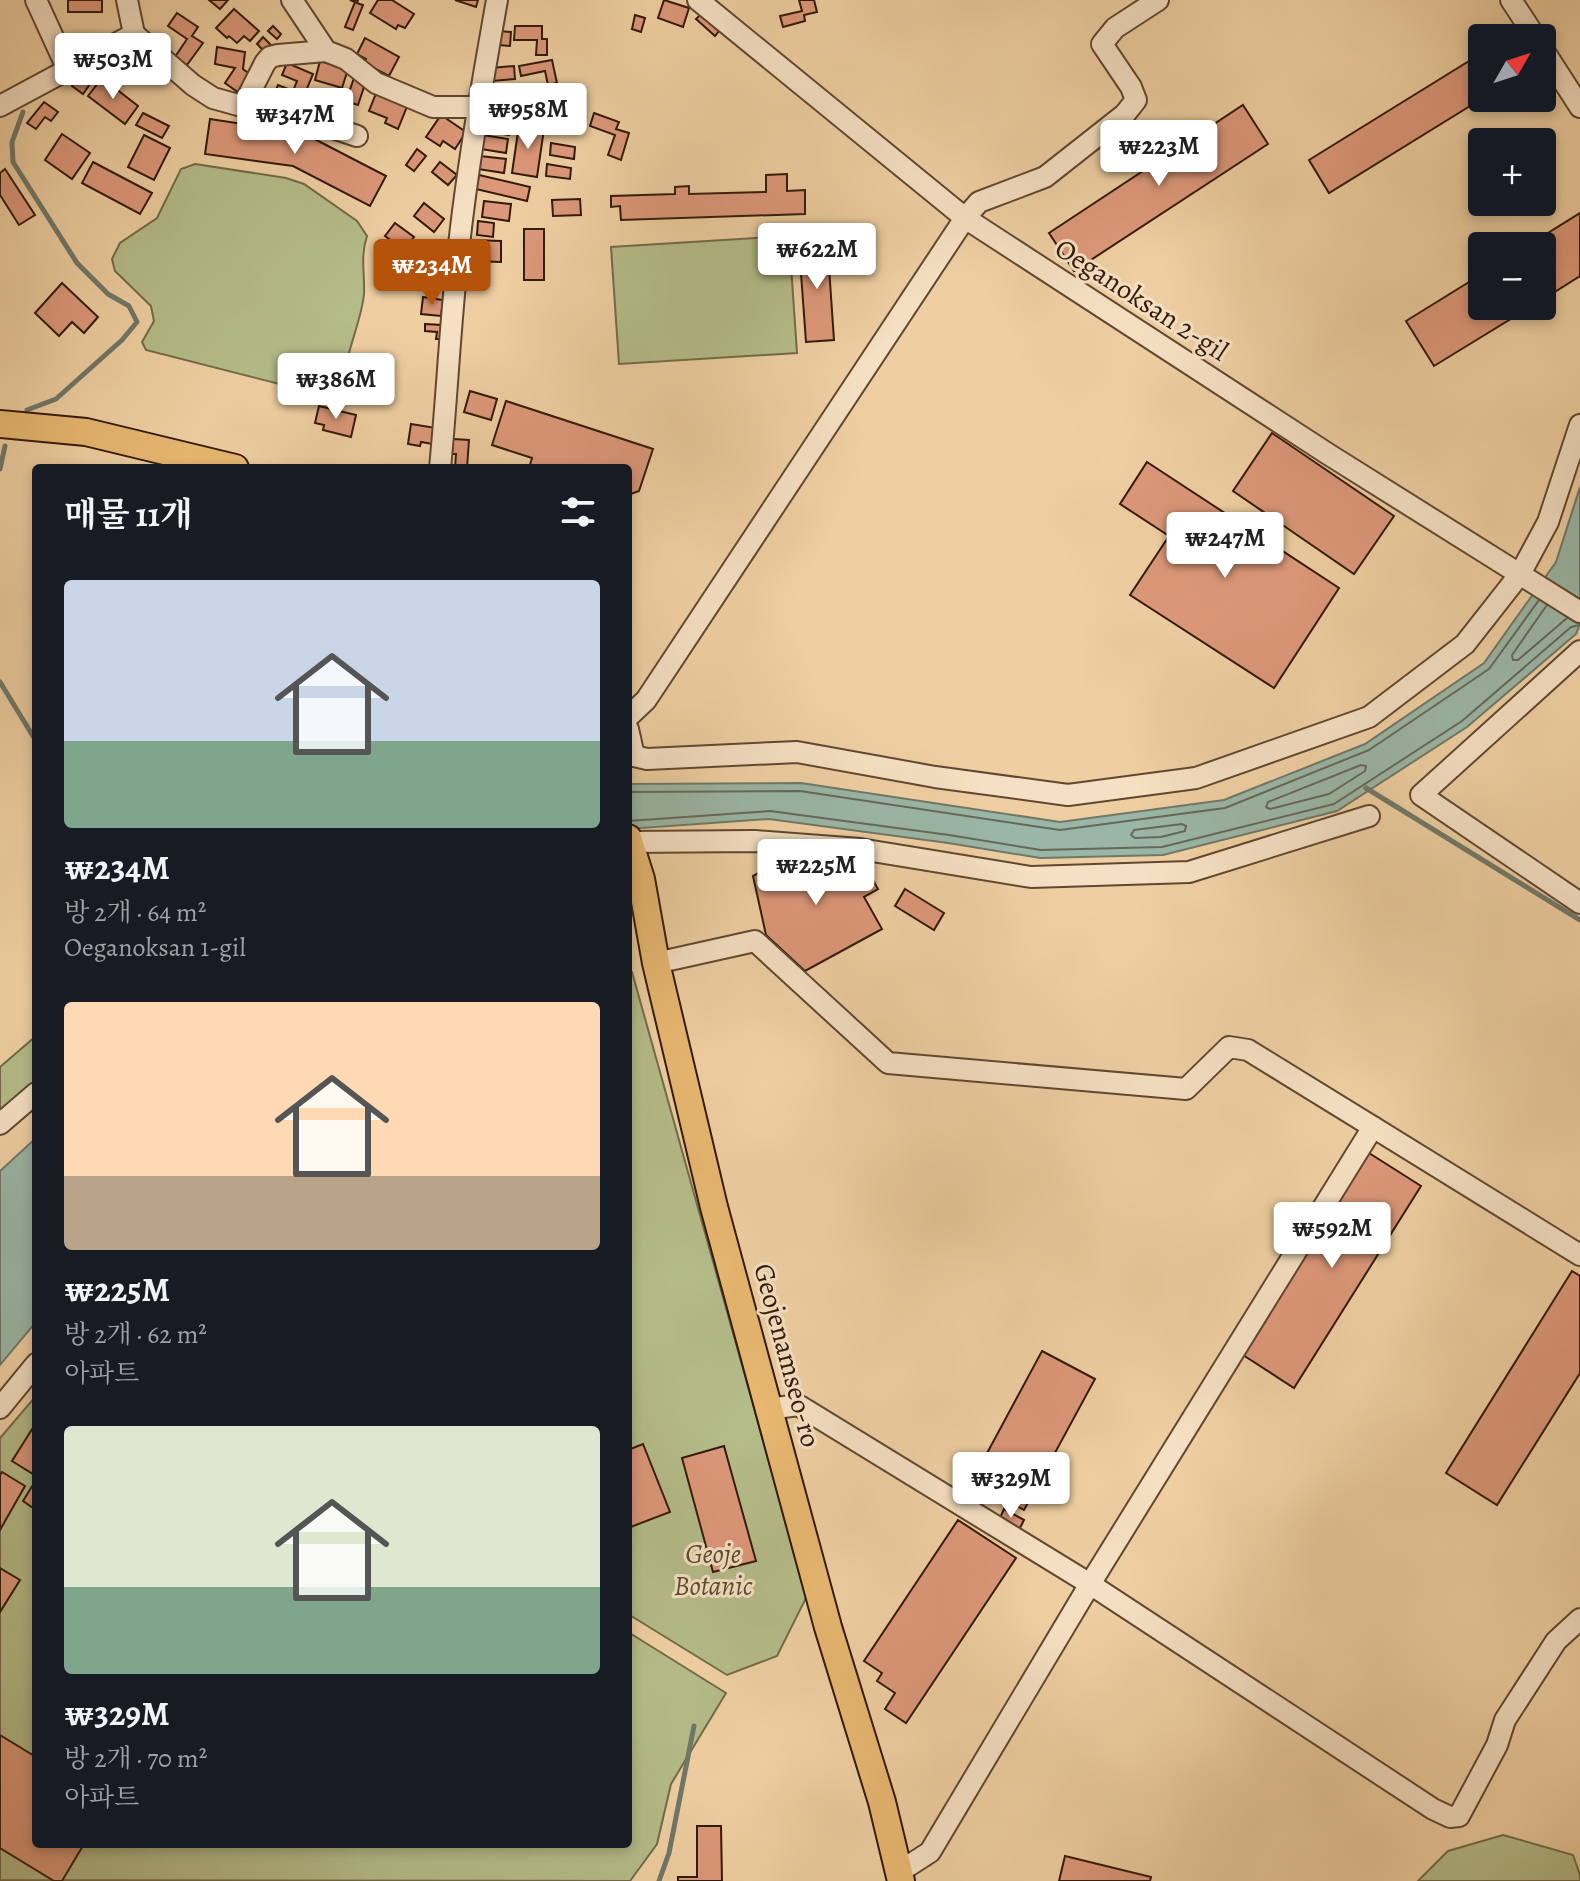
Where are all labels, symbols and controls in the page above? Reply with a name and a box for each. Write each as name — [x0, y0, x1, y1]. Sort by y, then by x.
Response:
north arrow — [1468, 24, 1556, 112]
map controls — [1468, 24, 1556, 320]
pin: ₩503M — [57, 33, 169, 101]
text: ₩503M — [73, 41, 153, 76]
pin: ₩958M — [472, 83, 584, 151]
pin: ₩347M — [239, 88, 351, 156]
text: ₩958M — [488, 91, 568, 126]
text: ₩347M — [255, 96, 335, 131]
pin: ₩223M — [1103, 120, 1215, 188]
text: ₩223M — [1118, 128, 1200, 163]
button: + — [1468, 128, 1556, 216]
pin: ₩622M — [761, 223, 873, 291]
street label: Oeganoksan 2-gil — [1047, 230, 1236, 370]
text: ₩622M — [776, 231, 858, 266]
button: − — [1468, 232, 1556, 320]
pin: ₩234M — [376, 239, 488, 307]
text: ₩234M — [392, 247, 472, 282]
pin: ₩386M — [280, 353, 392, 421]
text: ₩386M — [296, 361, 376, 396]
icon: filters — [556, 490, 600, 534]
text: 매물 11개 — [64, 491, 193, 538]
pin: ₩247M — [1169, 512, 1281, 580]
text: ₩247M — [1185, 520, 1265, 555]
icon: home — [260, 632, 404, 776]
pin: ₩225M — [760, 839, 872, 907]
text: ₩234M — [64, 844, 170, 891]
text: ₩225M — [775, 847, 857, 882]
text: 방 2개 · 64 m² — [64, 895, 206, 930]
text: Oeganoksan 1-gil — [64, 930, 246, 965]
icon: home — [260, 1054, 404, 1198]
pin: ₩592M — [1276, 1202, 1388, 1270]
text: ₩592M — [1292, 1210, 1372, 1245]
street label: Geojenamseo-ro — [744, 1259, 830, 1451]
text: ₩225M — [64, 1266, 170, 1313]
text: 방 2개 · 62 m² — [64, 1317, 207, 1352]
text: 아파트 — [64, 1356, 139, 1391]
pin: ₩329M — [955, 1452, 1067, 1520]
text: ₩329M — [971, 1460, 1051, 1495]
icon: home — [260, 1478, 404, 1622]
park label: Geoje Botanic — [674, 1535, 753, 1605]
text: ₩329M — [64, 1690, 170, 1737]
text: 방 2개 · 70 m² — [64, 1741, 207, 1776]
text: 아파트 — [64, 1780, 139, 1815]

